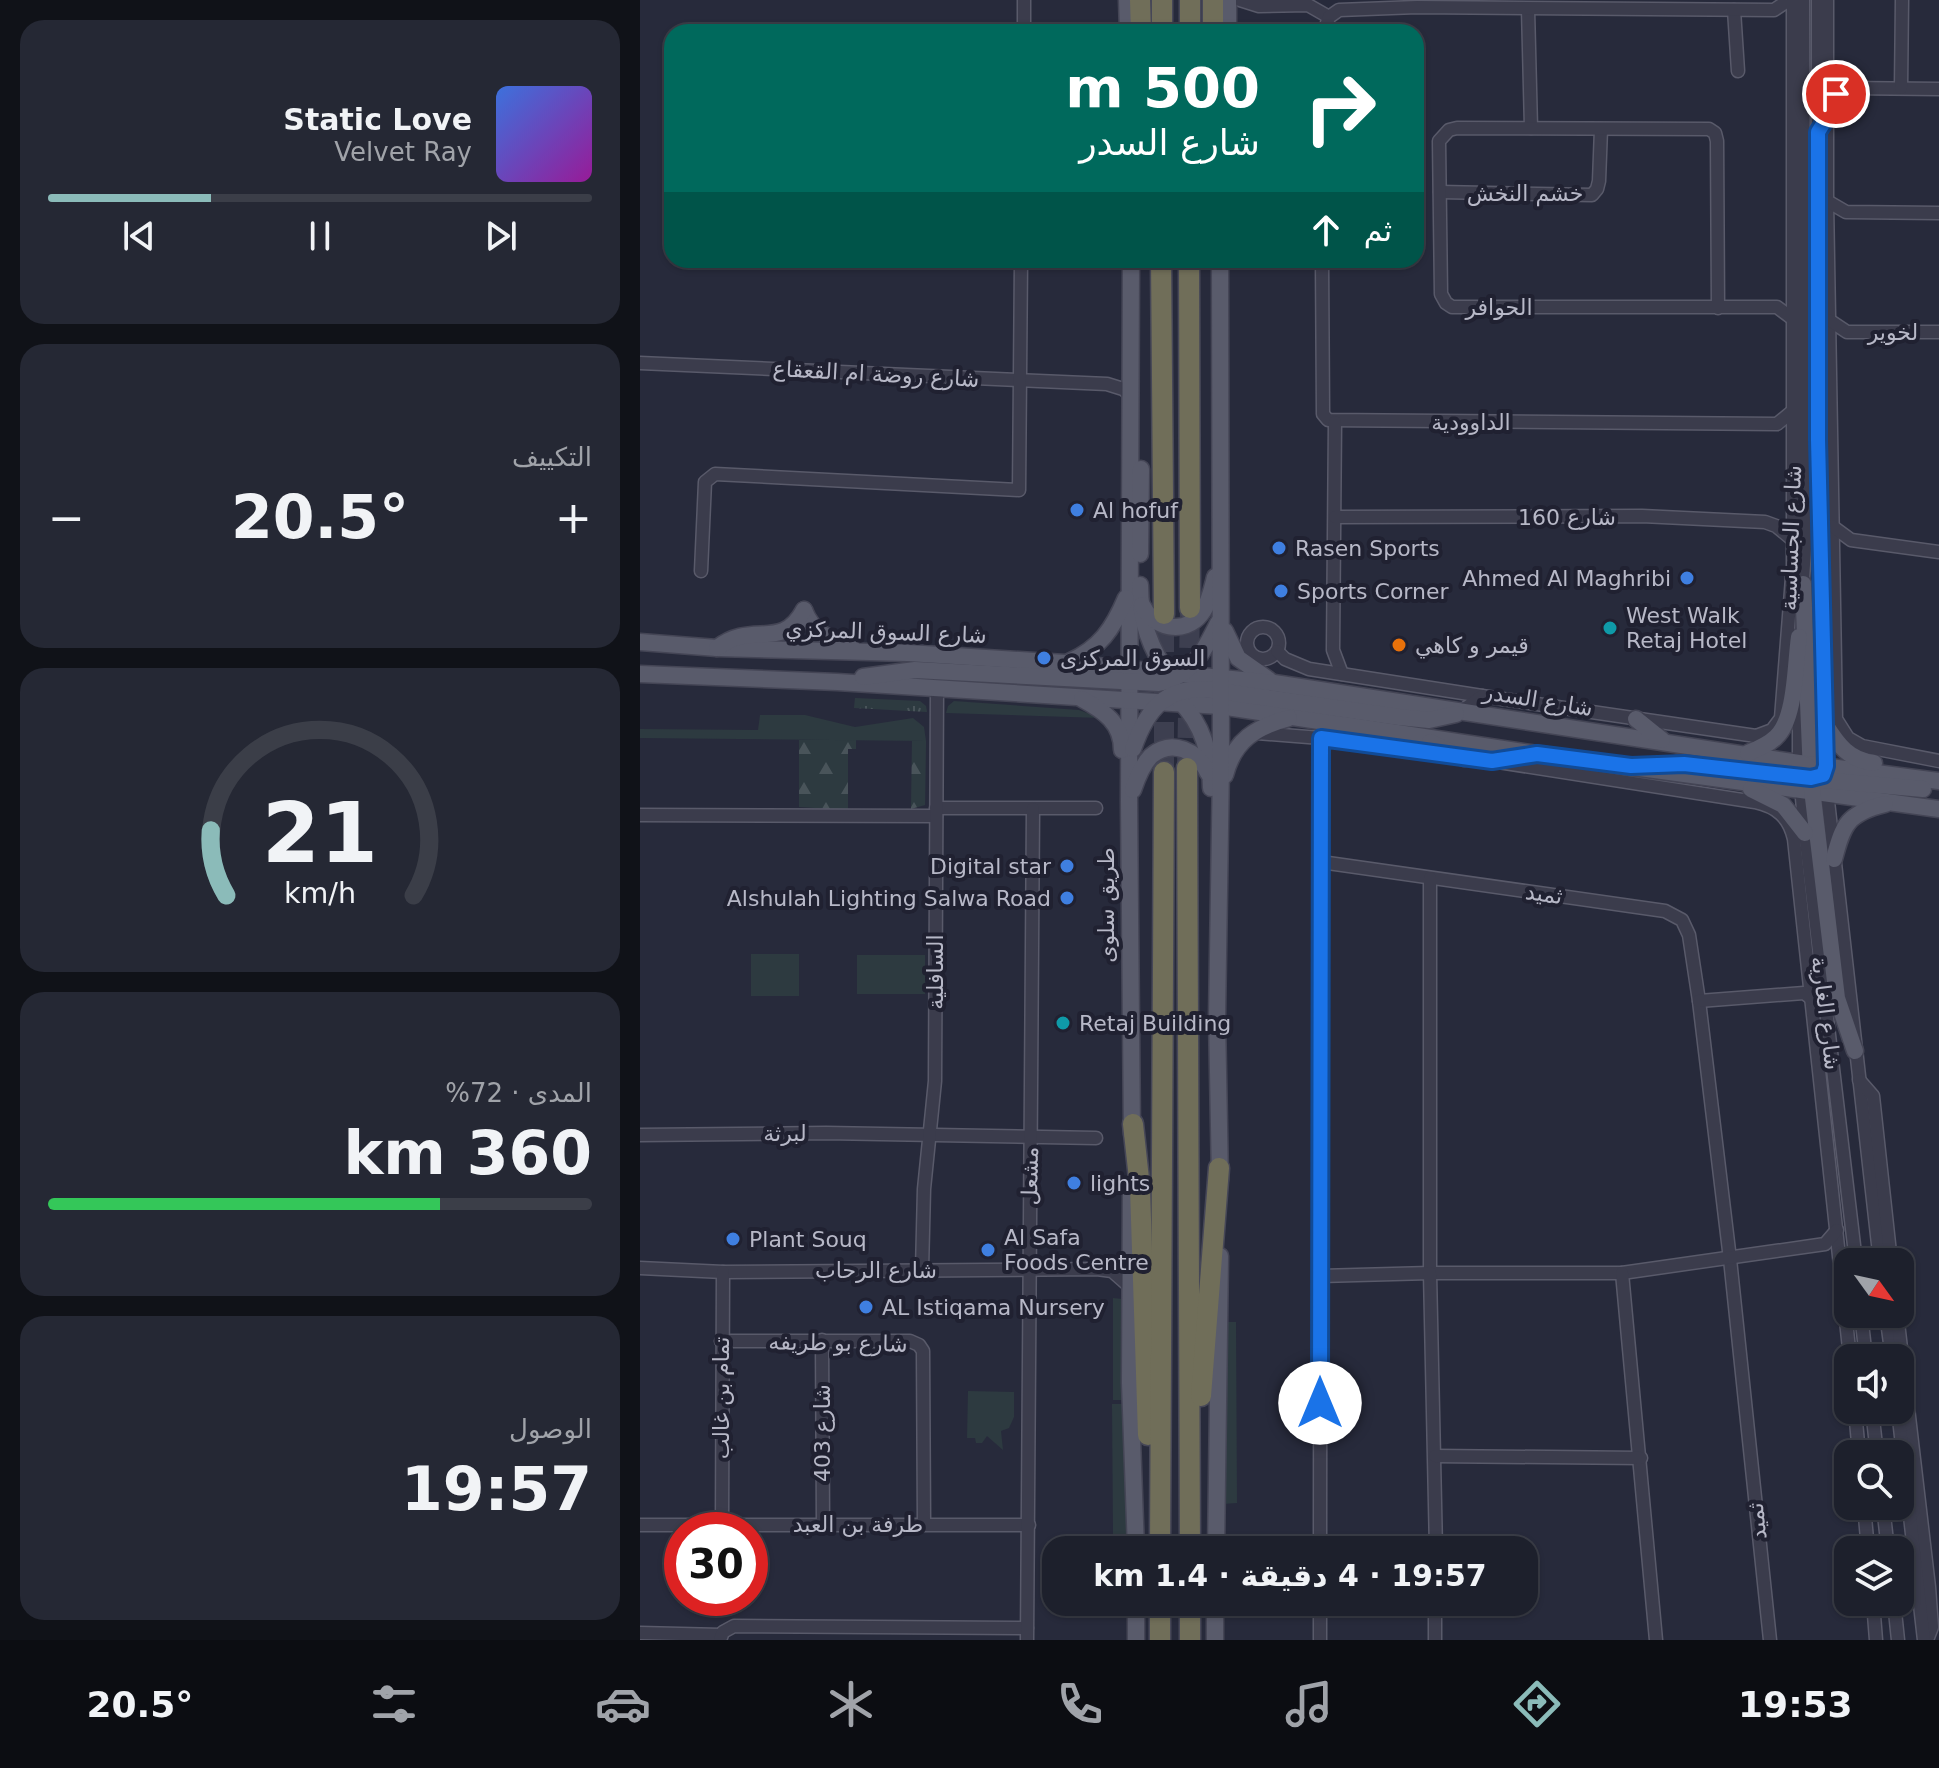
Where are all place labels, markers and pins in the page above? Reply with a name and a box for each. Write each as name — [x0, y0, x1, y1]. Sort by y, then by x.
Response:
pin — [1802, 60, 1870, 128]
place label: Al hofuf — [1093, 498, 1179, 523]
marker: Al hofuf — [1068, 501, 1086, 519]
place label: Rasen Sports — [1295, 536, 1440, 561]
marker: Rasen Sports — [1270, 539, 1288, 557]
place label: Ahmed Al Maghribi — [1462, 566, 1671, 591]
marker: Ahmed Al Maghribi — [1678, 569, 1696, 587]
place label: Sports Corner — [1297, 579, 1449, 604]
marker: Sports Corner — [1272, 582, 1290, 600]
place label: West Walk Retaj Hotel — [1626, 603, 1747, 653]
marker: West Walk Retaj Hotel — [1601, 619, 1619, 637]
place label: قيمر و كاهي — [1415, 633, 1529, 659]
marker: قيمر و كاهي — [1390, 636, 1408, 654]
place label: السوق المركزى — [1060, 646, 1205, 671]
marker: السوق المركزى — [1035, 649, 1053, 667]
place label: Digital star — [930, 854, 1052, 879]
marker: Digital star — [1058, 857, 1076, 875]
place label: Alshulah Lighting Salwa Road — [727, 886, 1051, 911]
marker: Alshulah Lighting Salwa Road — [1058, 889, 1076, 907]
place label: Retaj Building — [1079, 1011, 1231, 1036]
marker: Retaj Building — [1054, 1014, 1072, 1032]
place label: lights — [1090, 1171, 1150, 1196]
marker: lights — [1065, 1174, 1083, 1192]
place label: Al Safa Foods Centre — [1004, 1225, 1149, 1275]
place label: Plant Souq — [749, 1227, 867, 1252]
marker: Plant Souq — [724, 1230, 742, 1248]
marker: Al Safa Foods Centre — [979, 1241, 997, 1259]
place label: AL Istiqama Nursery — [882, 1295, 1105, 1320]
marker: AL Istiqama Nursery — [857, 1298, 875, 1316]

